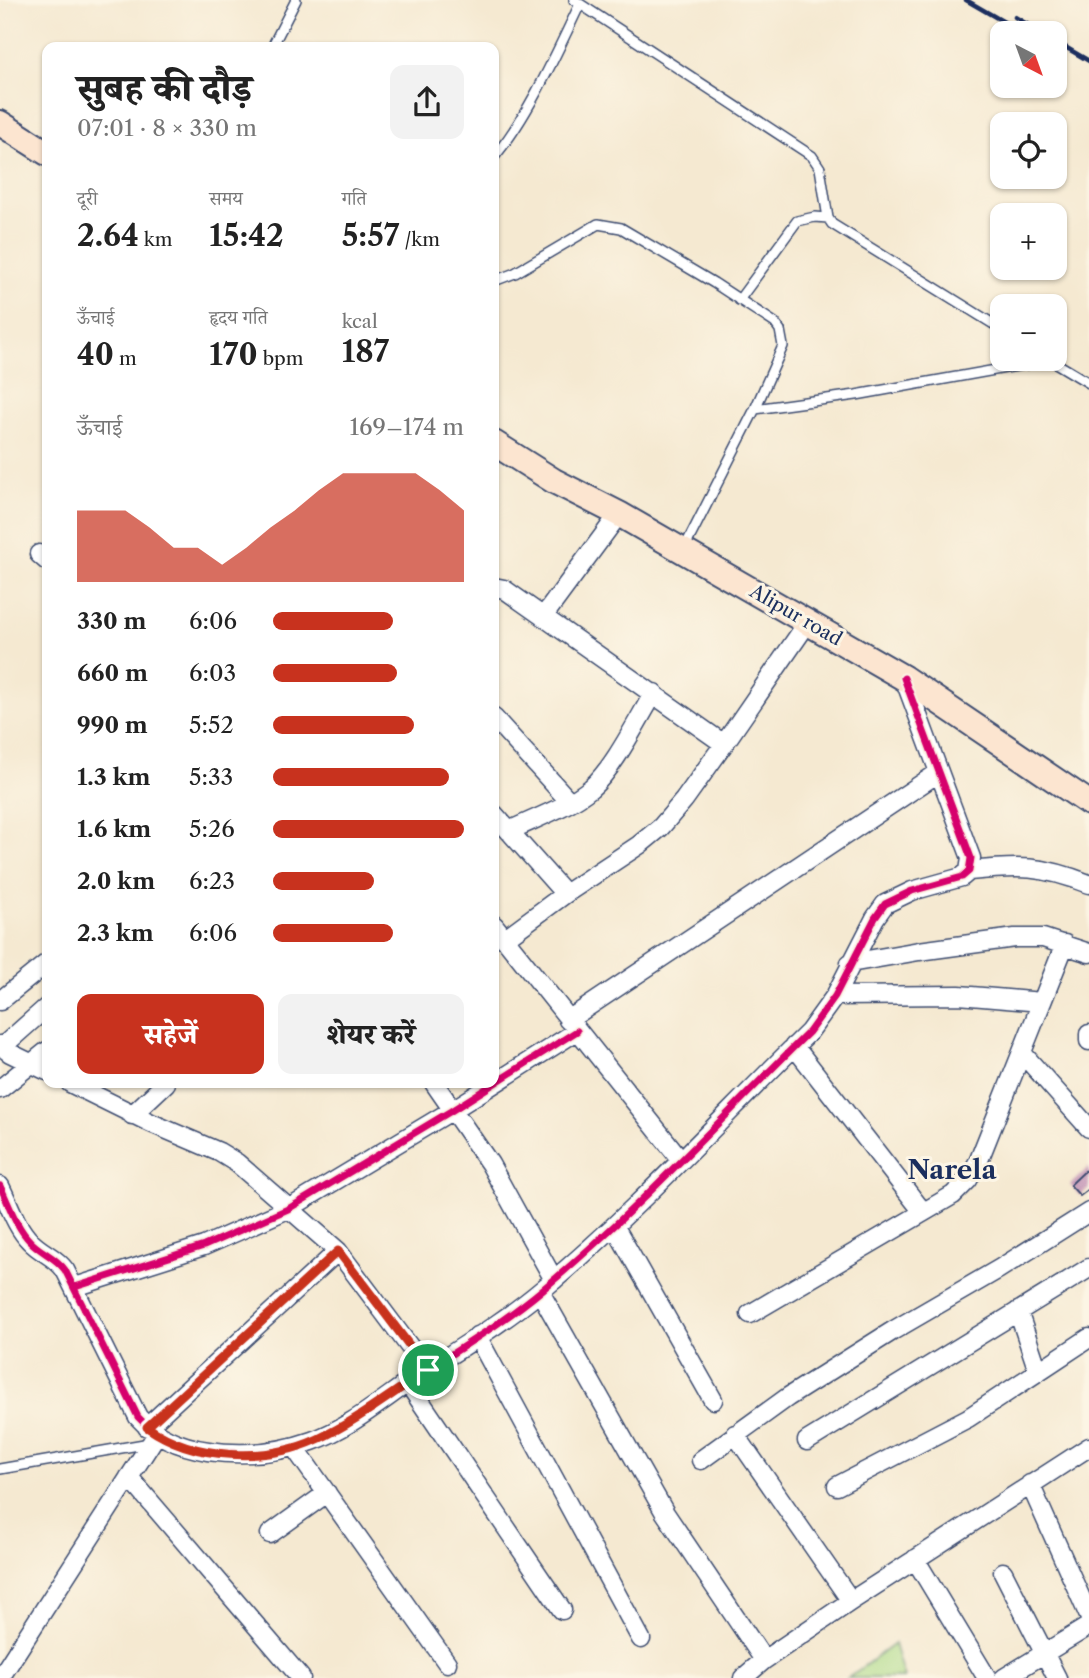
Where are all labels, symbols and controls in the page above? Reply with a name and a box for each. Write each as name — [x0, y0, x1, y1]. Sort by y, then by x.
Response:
north arrow — [990, 21, 1068, 98]
map controls — [990, 21, 1067, 371]
text: सुबह की दौड़ — [77, 64, 252, 111]
button: share — [390, 65, 464, 139]
button: locate — [990, 112, 1067, 189]
text: 07:01 · 8 × 330 m — [77, 114, 257, 142]
text: दूरी — [77, 187, 98, 210]
text: समय — [209, 187, 243, 210]
text: गति — [342, 187, 367, 210]
button: + — [990, 203, 1067, 280]
text: 2.64 — [77, 217, 139, 254]
text: 15:42 — [209, 217, 284, 254]
text: 5:57 — [342, 217, 399, 254]
text: km — [139, 228, 172, 251]
text: /km — [399, 228, 440, 251]
button: − — [990, 294, 1067, 371]
text: ऊँचाई — [77, 306, 114, 329]
text: हृदय गति — [209, 306, 268, 329]
text: kcal — [342, 310, 378, 333]
text: 187 — [342, 333, 389, 370]
text: 40 — [77, 336, 114, 373]
text: 170 — [209, 336, 258, 373]
text: m — [114, 347, 137, 370]
text: bpm — [258, 347, 304, 370]
text: ऊँचाई — [77, 413, 122, 441]
text: 169–174 m — [349, 413, 464, 441]
street label: Alipur road — [745, 579, 847, 651]
text: 330 m — [77, 607, 146, 635]
text: 6:06 — [189, 607, 237, 635]
text: 660 m — [77, 659, 148, 687]
text: 6:03 — [189, 659, 236, 687]
text: 990 m — [77, 711, 148, 739]
text: 5:52 — [189, 711, 234, 739]
text: 1.3 km — [77, 763, 151, 791]
text: 5:33 — [189, 763, 233, 791]
text: 1.6 km — [77, 815, 151, 843]
text: 5:26 — [189, 815, 235, 843]
text: 2.0 km — [77, 867, 155, 895]
text: 6:23 — [189, 867, 235, 895]
text: 2.3 km — [77, 919, 154, 947]
text: 6:06 — [189, 919, 237, 947]
button: सहेजें — [77, 994, 264, 1074]
button: शेयर करें — [278, 994, 464, 1074]
district label: Narela — [907, 1154, 998, 1186]
pin — [398, 1340, 458, 1400]
icon: arrive — [409, 1351, 447, 1389]

